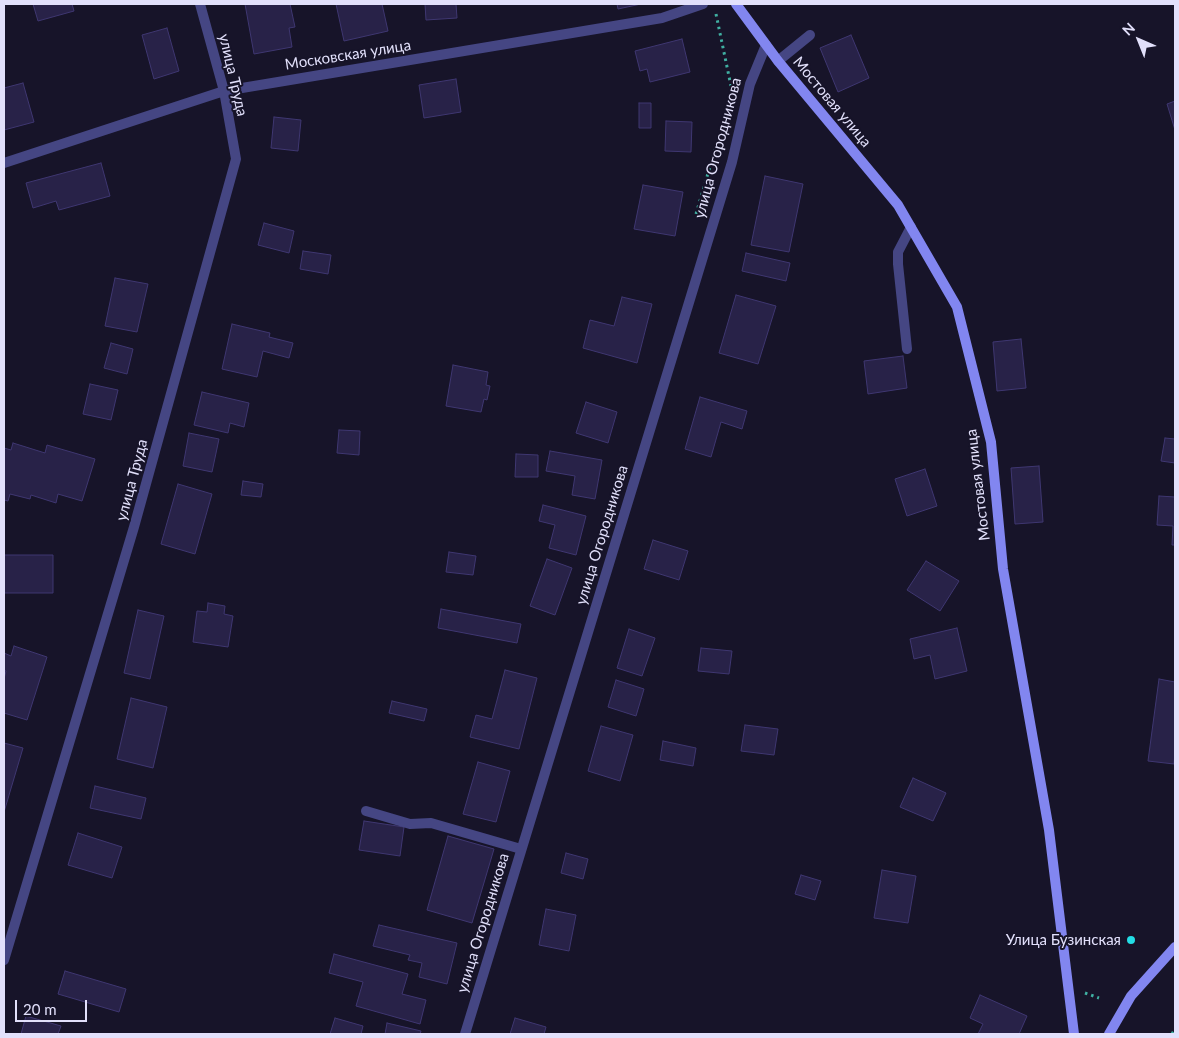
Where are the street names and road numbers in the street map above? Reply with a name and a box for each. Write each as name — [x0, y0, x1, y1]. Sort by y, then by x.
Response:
street label: улица Труда — [215, 32, 251, 118]
street label: Московская улица — [284, 36, 412, 74]
street label: Мостовая улица — [789, 53, 875, 151]
street label: улица Огородникова — [691, 76, 745, 220]
street label: Мостовая улица — [962, 428, 994, 542]
street label: улица Труда — [112, 437, 152, 523]
street label: улица Огородникова — [572, 463, 632, 607]
street label: улица Огородникова — [453, 851, 513, 995]

